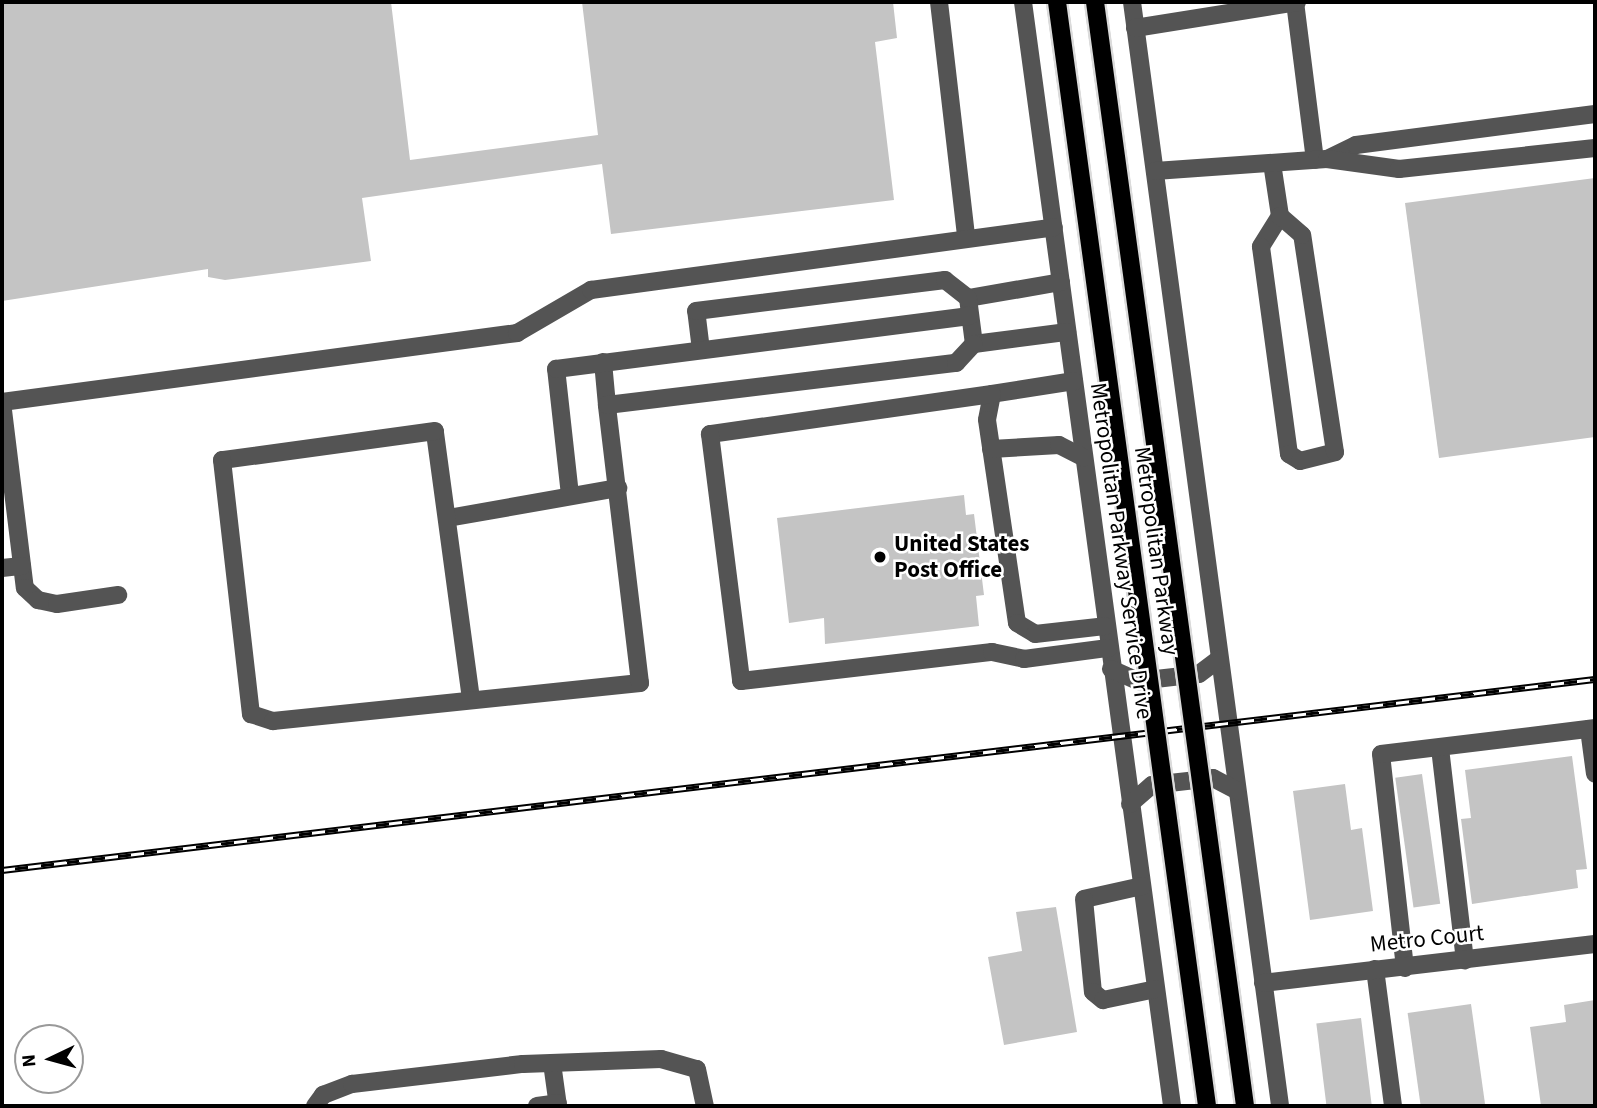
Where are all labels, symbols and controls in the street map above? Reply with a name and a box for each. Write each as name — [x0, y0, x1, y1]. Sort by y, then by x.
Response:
street label: Metropolitan Parkway Service Drive — [1084, 381, 1158, 721]
street label: Metropolitan Parkway — [1128, 445, 1184, 657]
place label: United States Post Office — [894, 530, 1030, 584]
marker: United States Post Office — [872, 549, 888, 565]
street label: Metro Court — [1369, 919, 1485, 959]
north arrow — [14, 1024, 84, 1094]
text: N — [16, 1053, 44, 1068]

